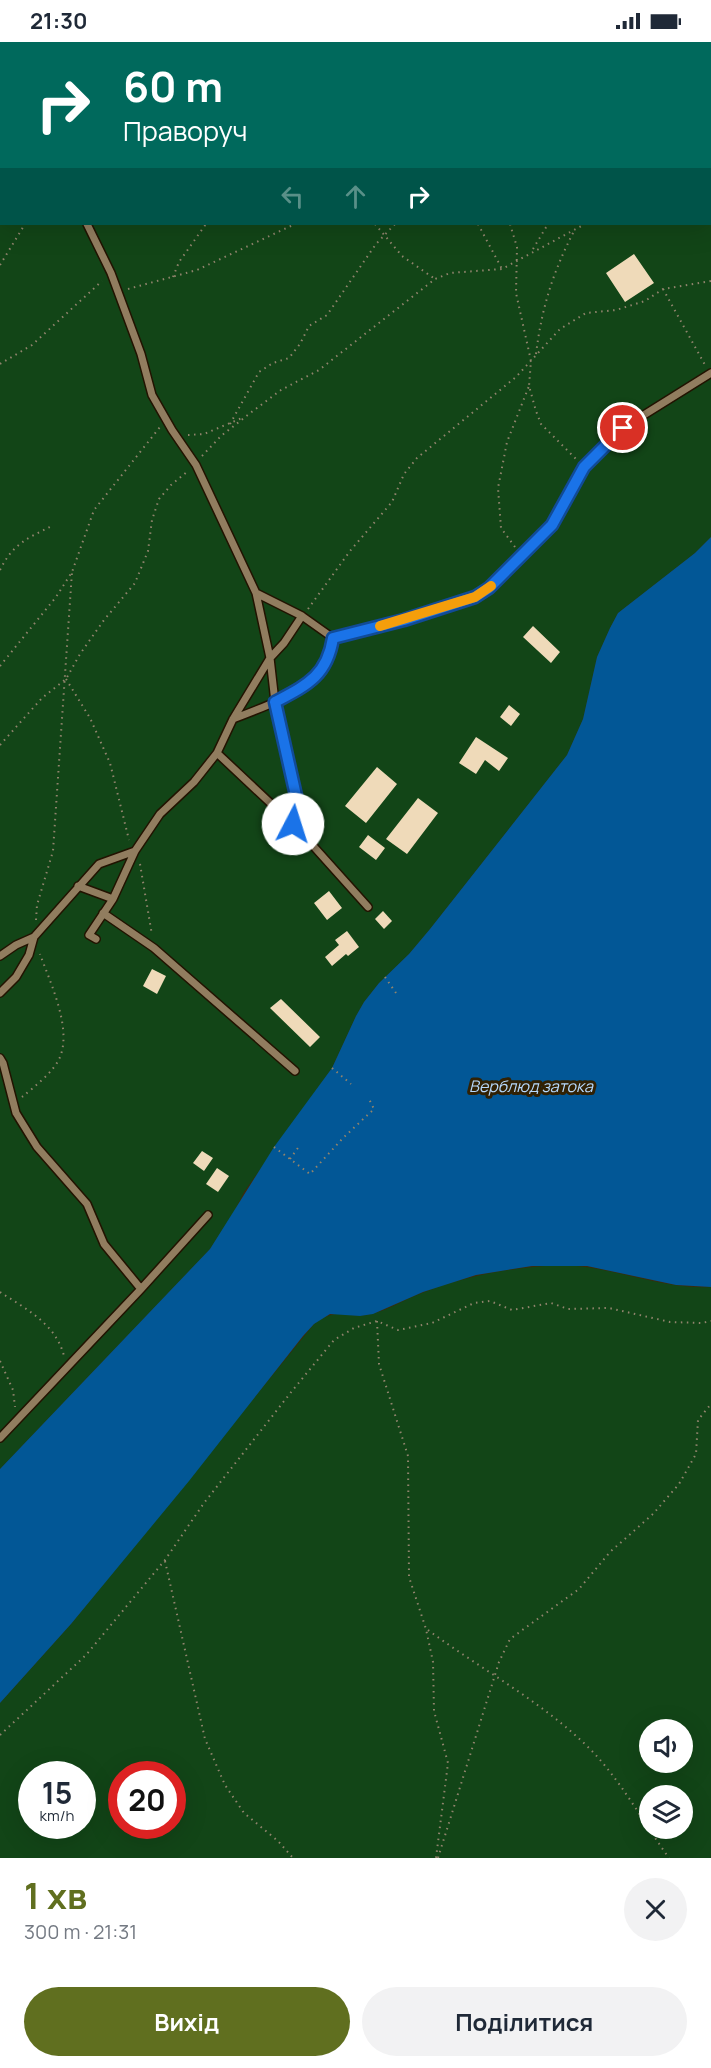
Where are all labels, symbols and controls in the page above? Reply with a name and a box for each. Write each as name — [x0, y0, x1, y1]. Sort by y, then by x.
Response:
text: 21:30 — [30, 6, 88, 36]
text: 60 m — [123, 57, 223, 115]
icon: right — [24, 66, 102, 144]
text: Праворуч — [123, 112, 247, 149]
icon: left — [276, 180, 309, 213]
icon: ahead — [339, 180, 372, 213]
icon: right — [402, 180, 435, 213]
pin — [597, 402, 648, 453]
icon: arrive — [606, 411, 639, 444]
position arrow — [261, 792, 325, 856]
water label: Верблюд затока — [469, 1075, 594, 1097]
map controls — [639, 1719, 693, 1839]
button: sound — [639, 1719, 693, 1773]
speed limit sign: 20 — [108, 1761, 186, 1839]
text: 15 — [42, 1772, 72, 1813]
button: layers — [639, 1785, 693, 1839]
text: km/h — [40, 1805, 74, 1826]
text: 1 хв — [24, 1871, 87, 1920]
button: close — [624, 1878, 687, 1941]
text: 300 m · 21:31 — [24, 1918, 137, 1945]
button: Вихід — [24, 1987, 350, 2056]
button: Поділитися — [362, 1987, 687, 2056]

